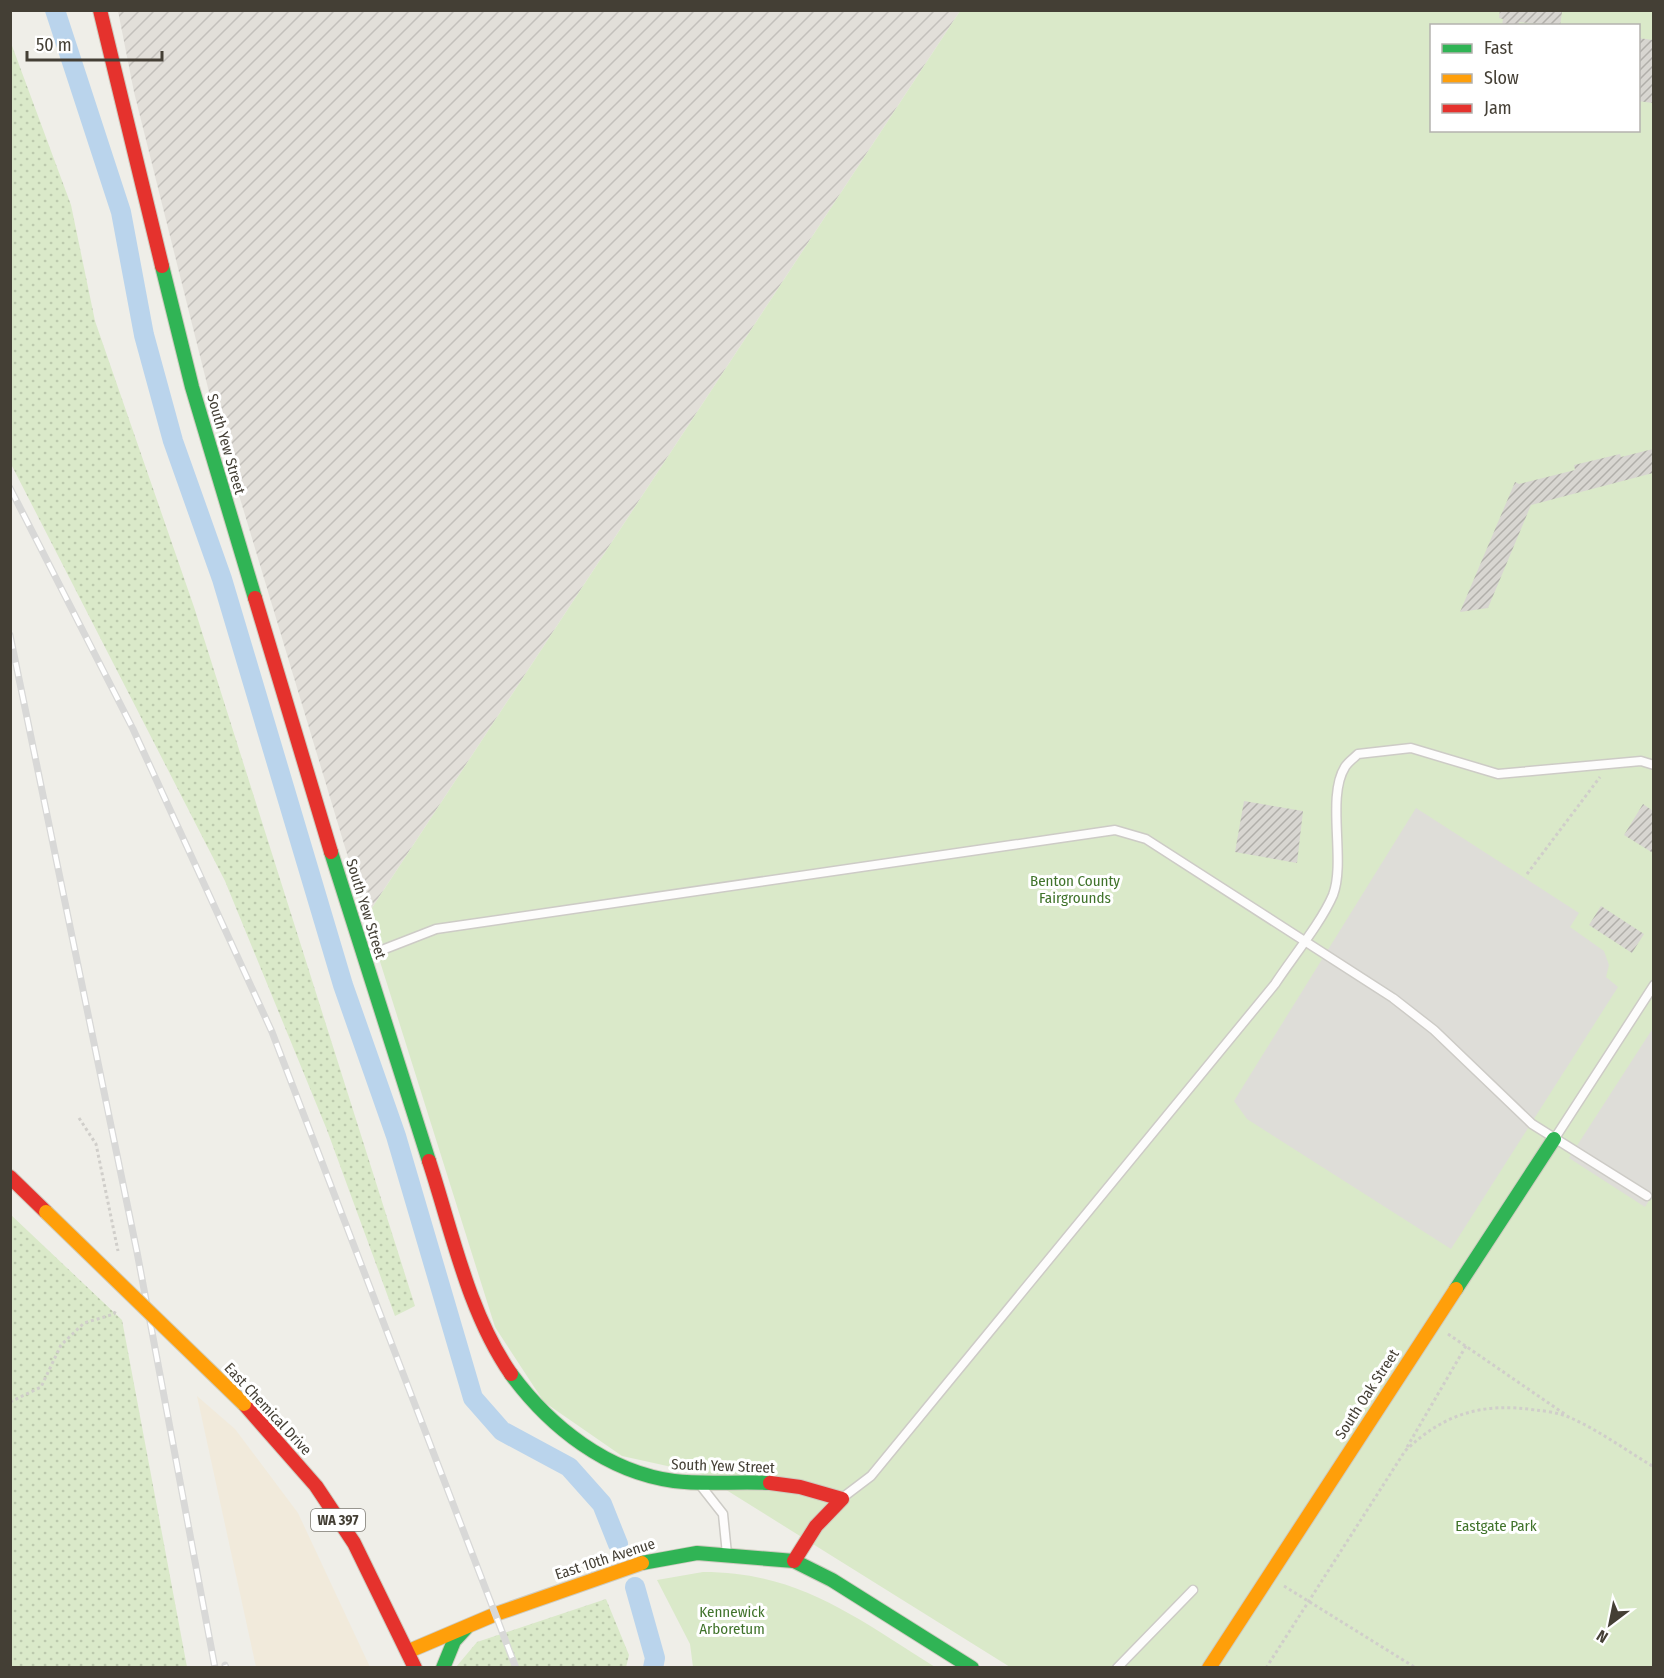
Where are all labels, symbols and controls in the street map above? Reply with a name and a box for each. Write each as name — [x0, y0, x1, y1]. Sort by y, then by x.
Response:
scale bar — [27, 24, 162, 62]
legend — [1430, 24, 1640, 132]
text: 50 m — [36, 34, 72, 56]
text: Fast — [1484, 37, 1513, 59]
text: Slow — [1484, 67, 1519, 89]
text: Jam — [1484, 97, 1512, 119]
street label: South Yew Street — [203, 392, 249, 496]
street label: South Yew Street — [342, 857, 390, 961]
park label: Benton County Fairgrounds — [1030, 872, 1120, 907]
street label: South Oak Street — [1331, 1346, 1403, 1442]
street label: East Chemical Drive — [221, 1359, 315, 1459]
street label: South Yew Street — [671, 1455, 775, 1477]
road number: WA 397 — [311, 1509, 365, 1531]
park label: Eastgate Park — [1455, 1517, 1537, 1535]
street label: East 10th Avenue — [553, 1534, 657, 1584]
north arrow — [1580, 1594, 1640, 1654]
park label: Kennewick Arboretum — [699, 1603, 765, 1638]
text: N — [1593, 1626, 1611, 1647]

